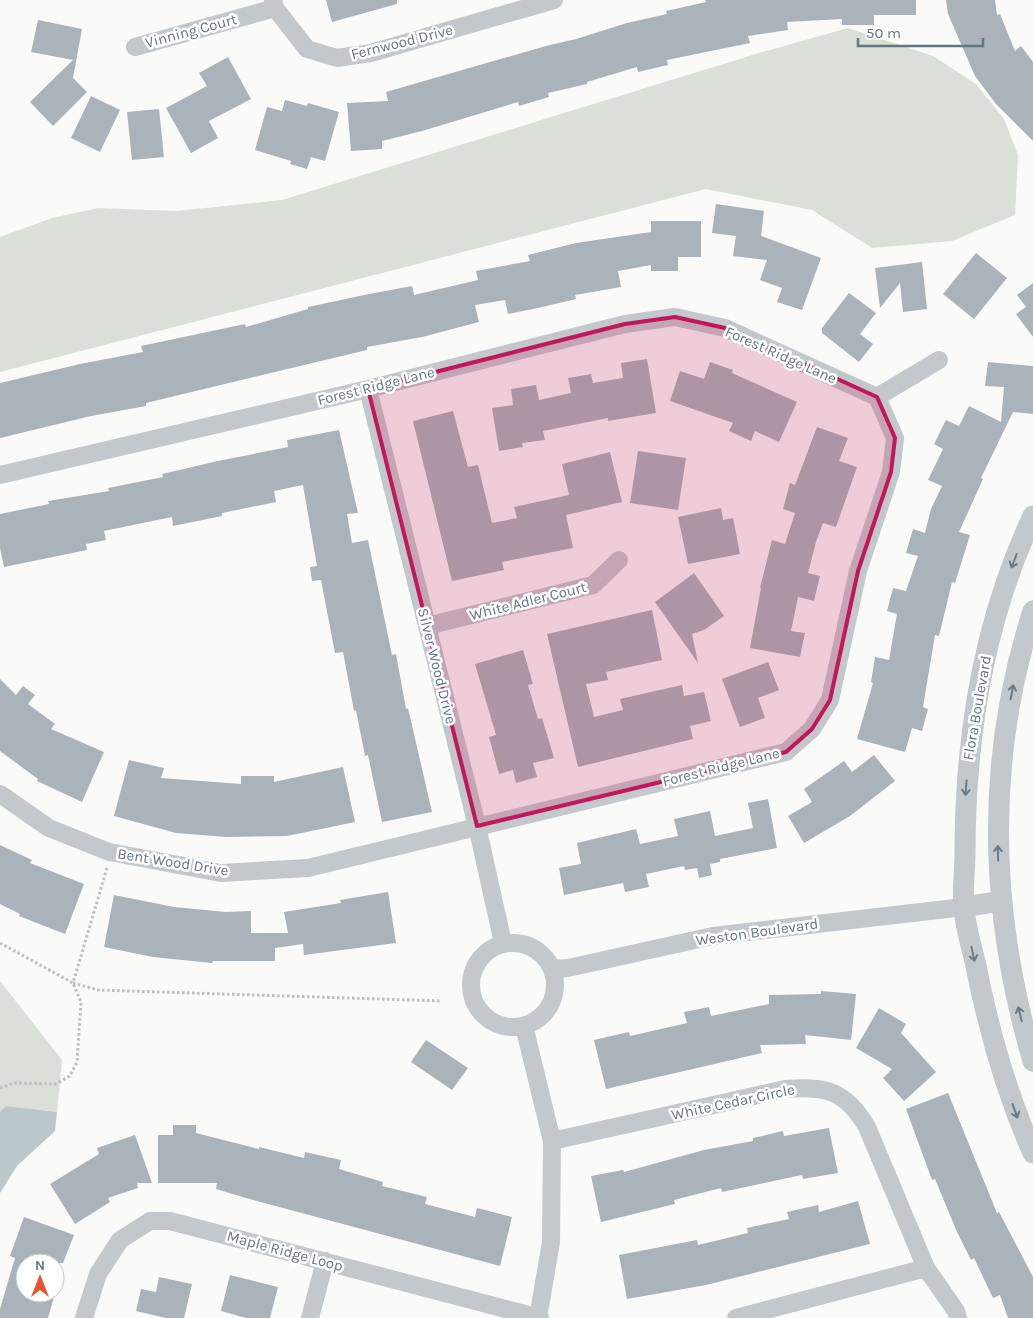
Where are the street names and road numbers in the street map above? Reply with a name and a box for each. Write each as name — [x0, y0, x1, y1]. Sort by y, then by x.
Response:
street label: Vinning Court — [143, 10, 239, 52]
street label: Fernwood Drive — [349, 21, 455, 63]
street label: Forest Ridge Lane — [722, 322, 840, 388]
street label: Forest Ridge Lane — [316, 363, 436, 409]
street label: White Adler Court — [468, 578, 589, 624]
street label: Silver Wood Drive — [414, 606, 460, 726]
street label: Flora Boulevard — [959, 654, 995, 762]
street label: Forest Ridge Lane — [661, 744, 781, 790]
street label: Bent Wood Drive — [116, 844, 230, 880]
street label: Weston Boulevard — [695, 914, 819, 950]
street label: White Cedar Circle — [670, 1080, 796, 1124]
street label: Maple Ridge Loop — [225, 1227, 345, 1275]

